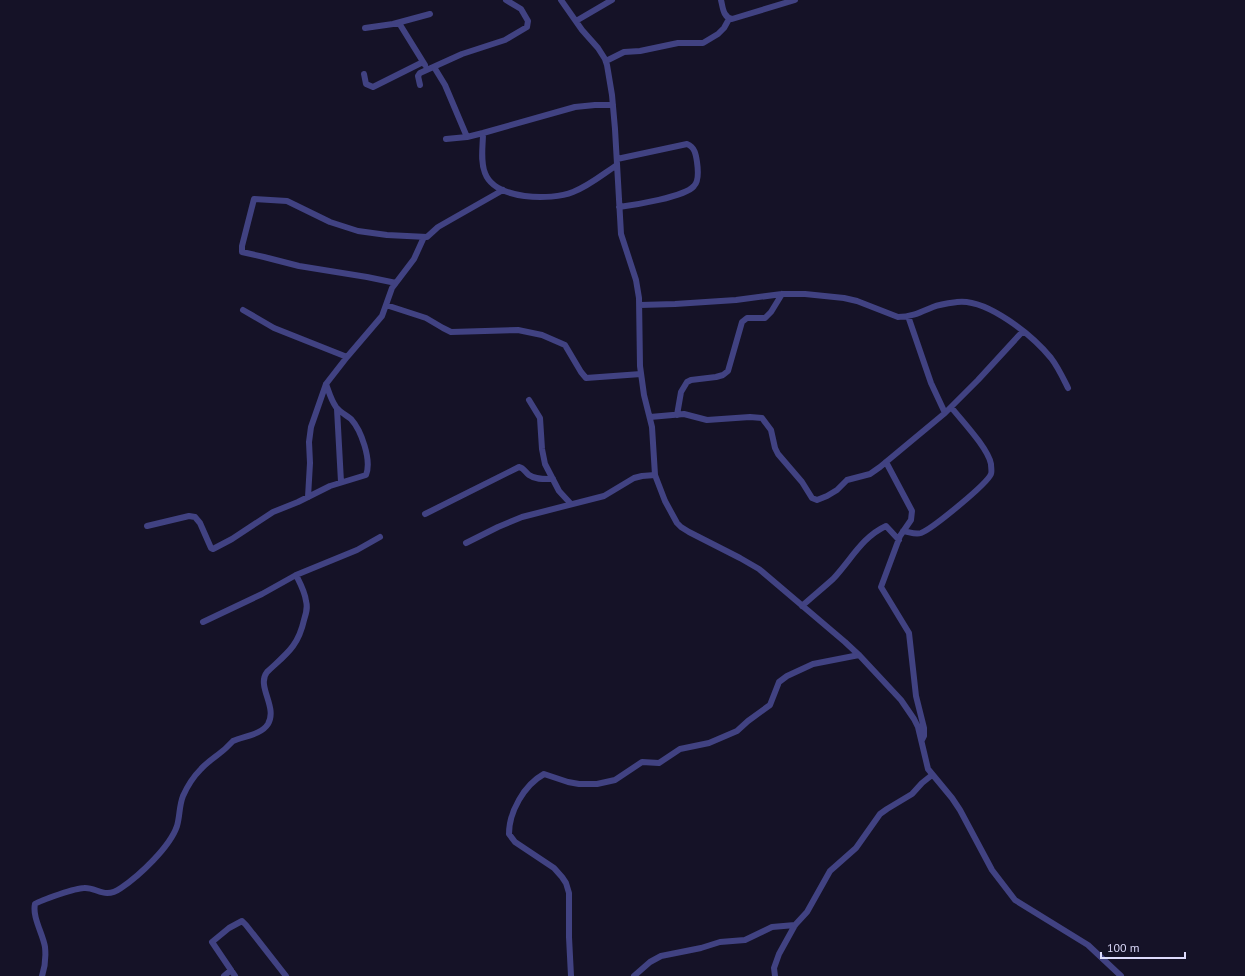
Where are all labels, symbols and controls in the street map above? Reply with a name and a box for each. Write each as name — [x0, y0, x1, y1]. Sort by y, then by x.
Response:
scale bar — [1101, 934, 1185, 960]
text: 100 m — [1107, 940, 1140, 955]

